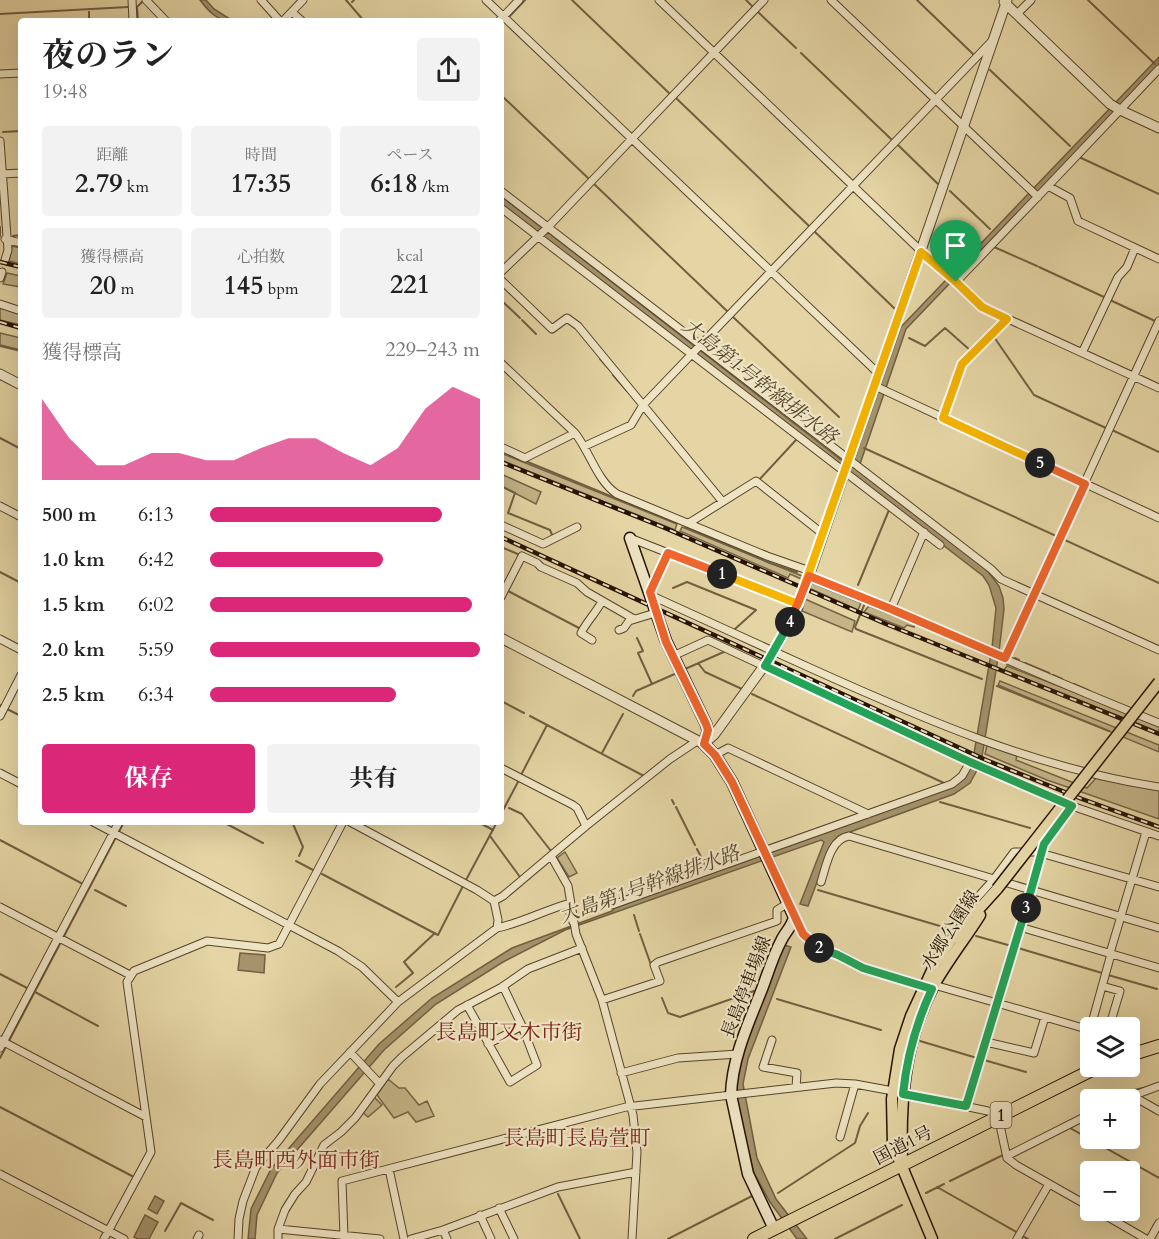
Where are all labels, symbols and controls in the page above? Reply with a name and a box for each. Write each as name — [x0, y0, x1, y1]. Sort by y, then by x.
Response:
text: 夜のラン — [42, 33, 174, 78]
button: share — [417, 38, 480, 101]
text: 19:48 — [42, 78, 88, 105]
text: 距離 — [96, 144, 128, 166]
text: 時間 — [245, 144, 277, 166]
text: ペース — [386, 144, 434, 166]
text: 2.79 — [75, 166, 123, 201]
text: 17:35 — [231, 166, 291, 201]
text: 6:18 — [370, 166, 418, 201]
text: km — [123, 176, 149, 198]
text: /km — [418, 176, 450, 198]
pin — [930, 220, 981, 282]
icon: arrive — [939, 229, 972, 262]
text: kcal — [397, 245, 423, 267]
text: 獲得標高 — [80, 246, 144, 268]
text: 心拍数 — [237, 246, 285, 268]
text: 221 — [390, 267, 430, 302]
text: 20 — [90, 268, 116, 303]
text: 145 — [224, 268, 264, 303]
text: m — [116, 278, 134, 300]
text: bpm — [264, 278, 298, 300]
water label: 大島第1号幹線排水路 — [676, 312, 845, 452]
text: 229–243 m — [385, 336, 480, 363]
text: 獲得標高 — [42, 339, 122, 366]
pin: 5 — [1025, 448, 1055, 478]
text: 5 — [1036, 452, 1044, 474]
text: 500 m — [42, 501, 97, 528]
text: 6:13 — [138, 501, 174, 528]
text: 1.0 km — [42, 546, 105, 573]
text: 6:42 — [138, 546, 174, 573]
pin: 1 — [707, 559, 737, 589]
text: 1 — [718, 563, 726, 585]
text: 1.5 km — [42, 591, 105, 618]
text: 6:02 — [138, 591, 174, 618]
pin: 4 — [775, 607, 805, 637]
text: 4 — [786, 611, 794, 633]
text: 2.0 km — [42, 636, 105, 663]
text: 5:59 — [138, 636, 174, 663]
text: 2.5 km — [42, 681, 105, 708]
text: 6:34 — [138, 681, 174, 708]
button: 保存 — [42, 744, 255, 813]
button: 共有 — [267, 744, 480, 813]
water label: 大島第1号幹線排水路 — [555, 839, 745, 930]
street label: 水郷公園線 — [915, 886, 985, 975]
pin: 3 — [1011, 893, 1041, 923]
text: 3 — [1022, 897, 1030, 919]
street label: 長島停車場線 — [715, 932, 777, 1042]
pin: 2 — [804, 933, 834, 963]
text: 2 — [815, 937, 823, 959]
map controls — [1080, 1017, 1140, 1221]
button: layers — [1080, 1017, 1140, 1077]
district label: 長島町又木市街 — [436, 1018, 583, 1047]
button: + — [1080, 1089, 1140, 1149]
road number: 1 — [990, 1102, 1012, 1128]
street label: 国道1号 — [869, 1120, 937, 1171]
district label: 長島町長島萱町 — [504, 1124, 651, 1153]
district label: 長島町西外面市街 — [212, 1146, 380, 1175]
button: − — [1080, 1161, 1140, 1221]

